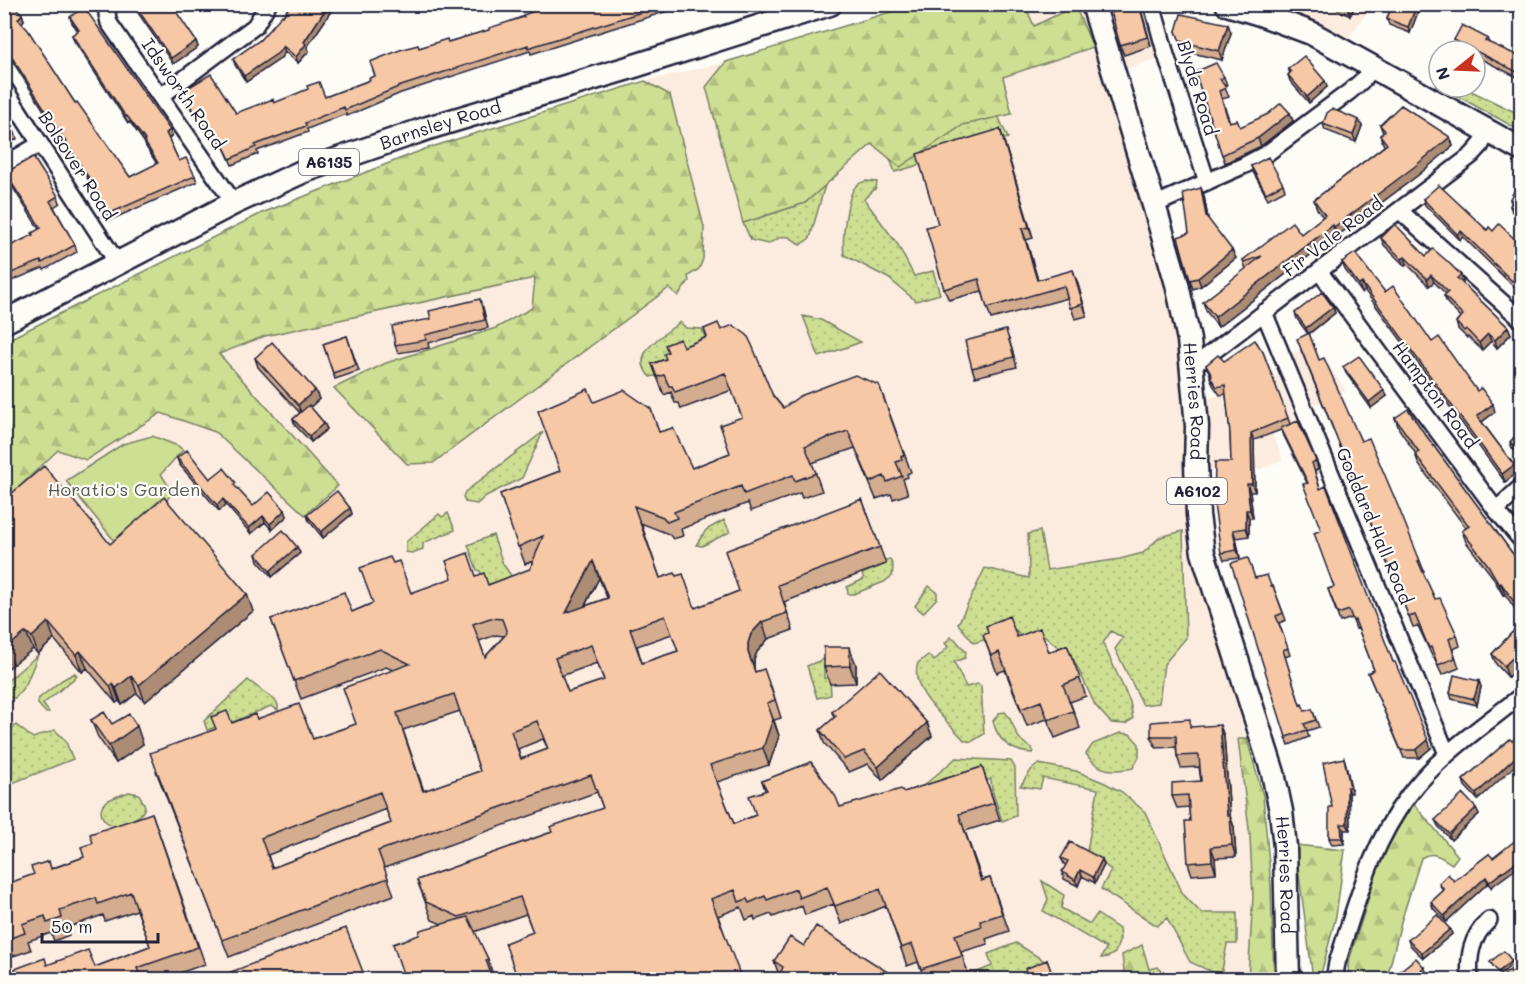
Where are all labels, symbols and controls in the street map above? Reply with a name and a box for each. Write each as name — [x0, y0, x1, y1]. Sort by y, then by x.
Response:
street label: Idsworth Road — [137, 33, 231, 154]
street label: Blyde Road — [1172, 37, 1224, 138]
north arrow — [1427, 39, 1487, 99]
text: N — [1430, 65, 1454, 83]
street label: Barnsley Road — [376, 94, 504, 155]
street label: Bolsover Road — [33, 106, 122, 225]
road number: A6135 — [299, 149, 359, 175]
street label: Fir Vale Road — [1277, 191, 1387, 282]
street label: Hampton Road — [1387, 336, 1484, 453]
street label: Herries Road — [1178, 341, 1210, 460]
street label: Goddard Hall Road — [1331, 444, 1419, 608]
park label: Horatio's Garden — [48, 477, 200, 501]
road number: A6102 — [1167, 478, 1227, 504]
street label: Herries Road — [1271, 814, 1300, 934]
scale bar — [42, 906, 158, 944]
text: 50 m — [51, 914, 93, 938]

